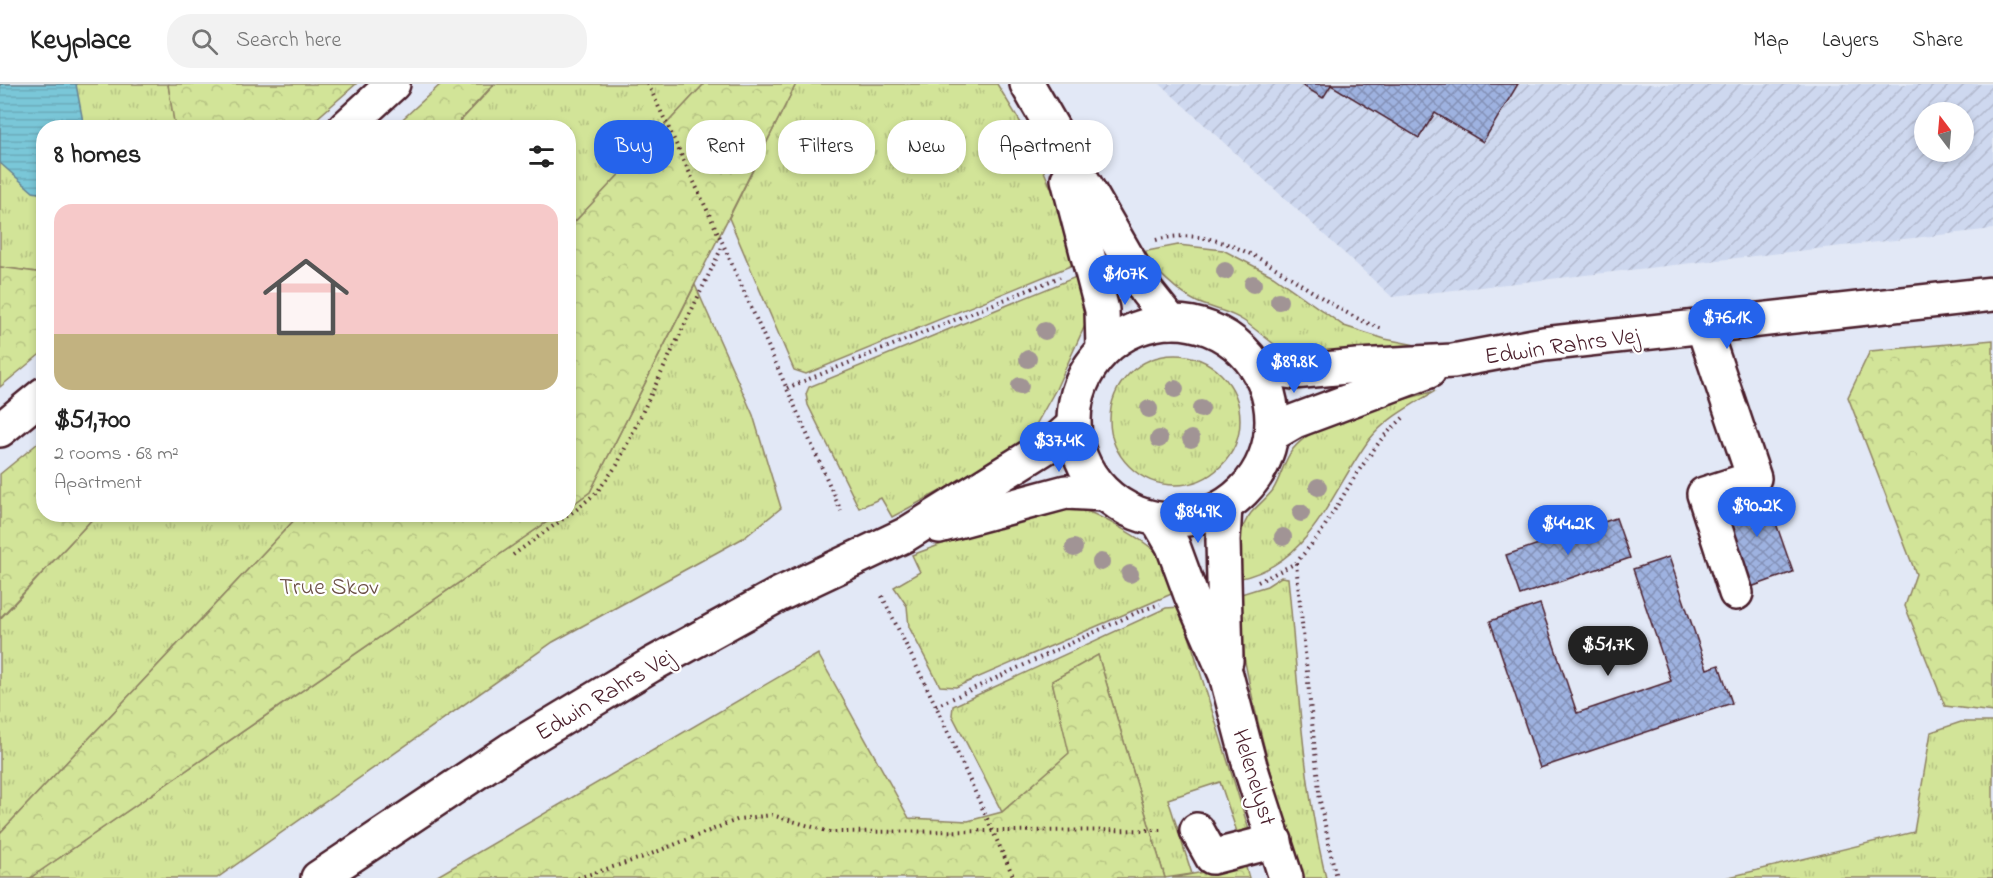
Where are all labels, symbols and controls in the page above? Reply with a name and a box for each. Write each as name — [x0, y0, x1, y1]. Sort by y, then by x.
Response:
search box — [167, 14, 587, 68]
text: Keyplace — [30, 21, 131, 62]
icon: search — [188, 25, 221, 58]
text: Search here — [236, 25, 341, 57]
text: Map — [1753, 26, 1789, 56]
text: Layers — [1822, 26, 1879, 56]
text: Share — [1912, 26, 1963, 56]
north arrow — [1914, 102, 1974, 162]
map controls — [1914, 102, 1974, 162]
chip: Buy — [594, 120, 674, 174]
chip: Rent — [686, 120, 766, 174]
chip: Filters — [778, 120, 875, 174]
chip: New — [887, 120, 966, 174]
chip: Apartment — [978, 120, 1113, 174]
text: 8 homes — [54, 137, 141, 175]
icon: filters — [525, 140, 558, 173]
icon: home — [252, 243, 360, 351]
pin: $107K — [1083, 255, 1167, 306]
text: $107K — [1102, 260, 1148, 289]
pin: $76.1K — [1678, 299, 1776, 350]
text: $76.1K — [1702, 304, 1752, 333]
street label: Edwin Rahrs Vej — [1483, 319, 1643, 376]
pin: $89.8K — [1245, 343, 1343, 394]
text: $89.8K — [1271, 348, 1317, 377]
text: $51,700 — [54, 402, 131, 440]
pin: $37.4K — [1010, 422, 1108, 473]
text: $37.4K — [1034, 427, 1084, 456]
text: 2 rooms · 68 m² — [54, 440, 179, 469]
text: Apartment — [54, 469, 142, 498]
pin: $90.2K — [1708, 487, 1806, 538]
text: $90.2K — [1732, 492, 1782, 521]
pin: $84.9K — [1149, 493, 1247, 544]
text: $84.9K — [1174, 498, 1222, 527]
pin: $44.2K — [1519, 505, 1617, 556]
text: $44.2K — [1542, 510, 1594, 539]
park label: True Skov — [279, 571, 379, 606]
pin: $51.7K — [1559, 626, 1657, 677]
text: $51.7K — [1582, 631, 1634, 660]
street label: Edwin Rahrs Vej — [529, 640, 682, 751]
street label: Helenelyst — [1220, 725, 1284, 831]

